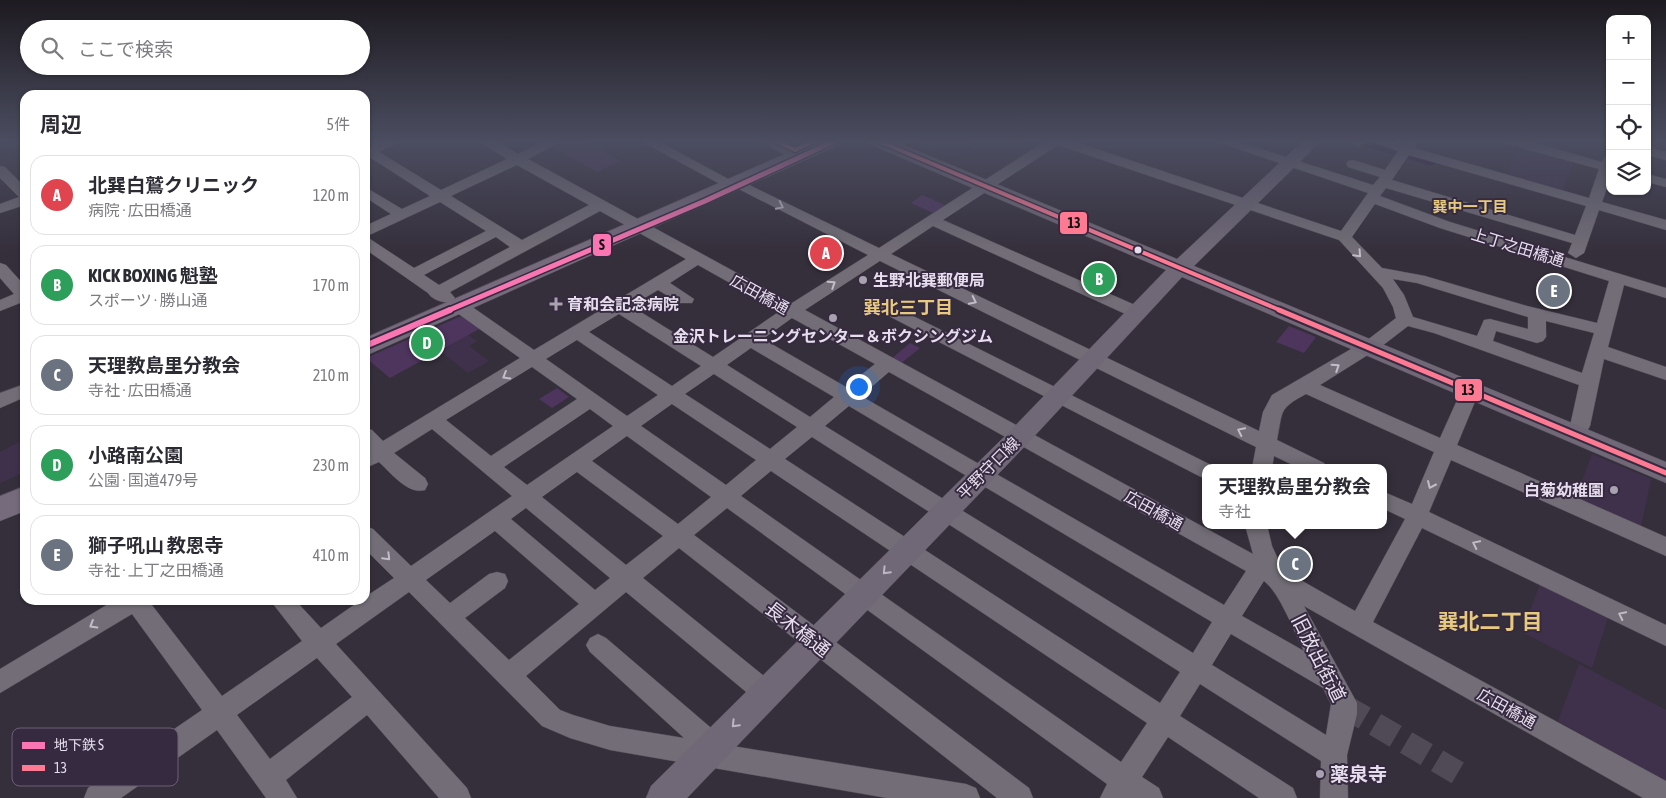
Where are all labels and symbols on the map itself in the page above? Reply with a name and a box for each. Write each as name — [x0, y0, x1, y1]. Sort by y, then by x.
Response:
district label: 巽中一丁目 — [1432, 198, 1508, 215]
one-way arrow — [775, 200, 784, 210]
line badge: 13 — [1059, 211, 1088, 235]
text: 13 — [1067, 215, 1081, 231]
street label: 上丁之田橋通 — [1469, 224, 1567, 270]
line badge: S — [592, 233, 612, 257]
pin: A — [810, 234, 842, 272]
text: S — [599, 237, 605, 253]
unlabelled marker — [1133, 245, 1143, 255]
one-way arrow — [1352, 248, 1361, 257]
pin: B — [1083, 260, 1115, 298]
street label: 広田橋通 — [728, 271, 792, 317]
place label: 生野北巽郵便局 — [873, 271, 985, 289]
pin: E — [1538, 272, 1570, 310]
marker: 生野北巽郵便局 — [857, 274, 869, 286]
one-way arrow — [826, 281, 835, 291]
place label: 育和会記念病院 — [567, 295, 679, 313]
one-way arrow — [968, 295, 977, 305]
marker: 育和会記念病院 — [549, 297, 563, 311]
district label: 巽北三丁目 — [863, 297, 953, 318]
marker: 金沢トレーニングセンター＆ボクシングジム — [827, 312, 839, 324]
pin: D — [411, 324, 443, 362]
place label: 金沢トレーニングセンター＆ボクシングジム — [673, 327, 993, 345]
one-way arrow — [1330, 363, 1339, 373]
one-way arrow — [502, 369, 511, 379]
your location — [846, 374, 872, 400]
line badge: 13 — [1454, 378, 1483, 402]
text: 13 — [1461, 382, 1475, 398]
one-way arrow — [1238, 428, 1247, 438]
street label: 平野守口線 — [953, 433, 1023, 503]
one-way arrow — [1426, 480, 1437, 489]
place label: 白菊幼稚園 — [1524, 481, 1604, 499]
marker: 白菊幼稚園 — [1608, 484, 1620, 496]
street label: 広田橋通 — [1122, 487, 1186, 533]
one-way arrow — [1472, 540, 1481, 551]
pin: C — [1279, 545, 1311, 583]
one-way arrow — [381, 551, 390, 560]
one-way arrow — [883, 565, 892, 574]
street label: 長木橋通 — [761, 597, 835, 661]
district label: 巽北二丁目 — [1438, 609, 1543, 633]
street label: 旧放出街道 — [1288, 611, 1350, 705]
one-way arrow — [1618, 611, 1627, 621]
one-way arrow — [90, 619, 99, 629]
street label: 広田橋通 — [1475, 685, 1539, 731]
one-way arrow — [732, 718, 741, 727]
legend — [12, 728, 178, 786]
text: 地下鉄 S — [54, 737, 104, 753]
text: 13 — [54, 760, 67, 776]
place label: 薬泉寺 — [1330, 763, 1387, 785]
marker: 薬泉寺 — [1314, 768, 1326, 780]

